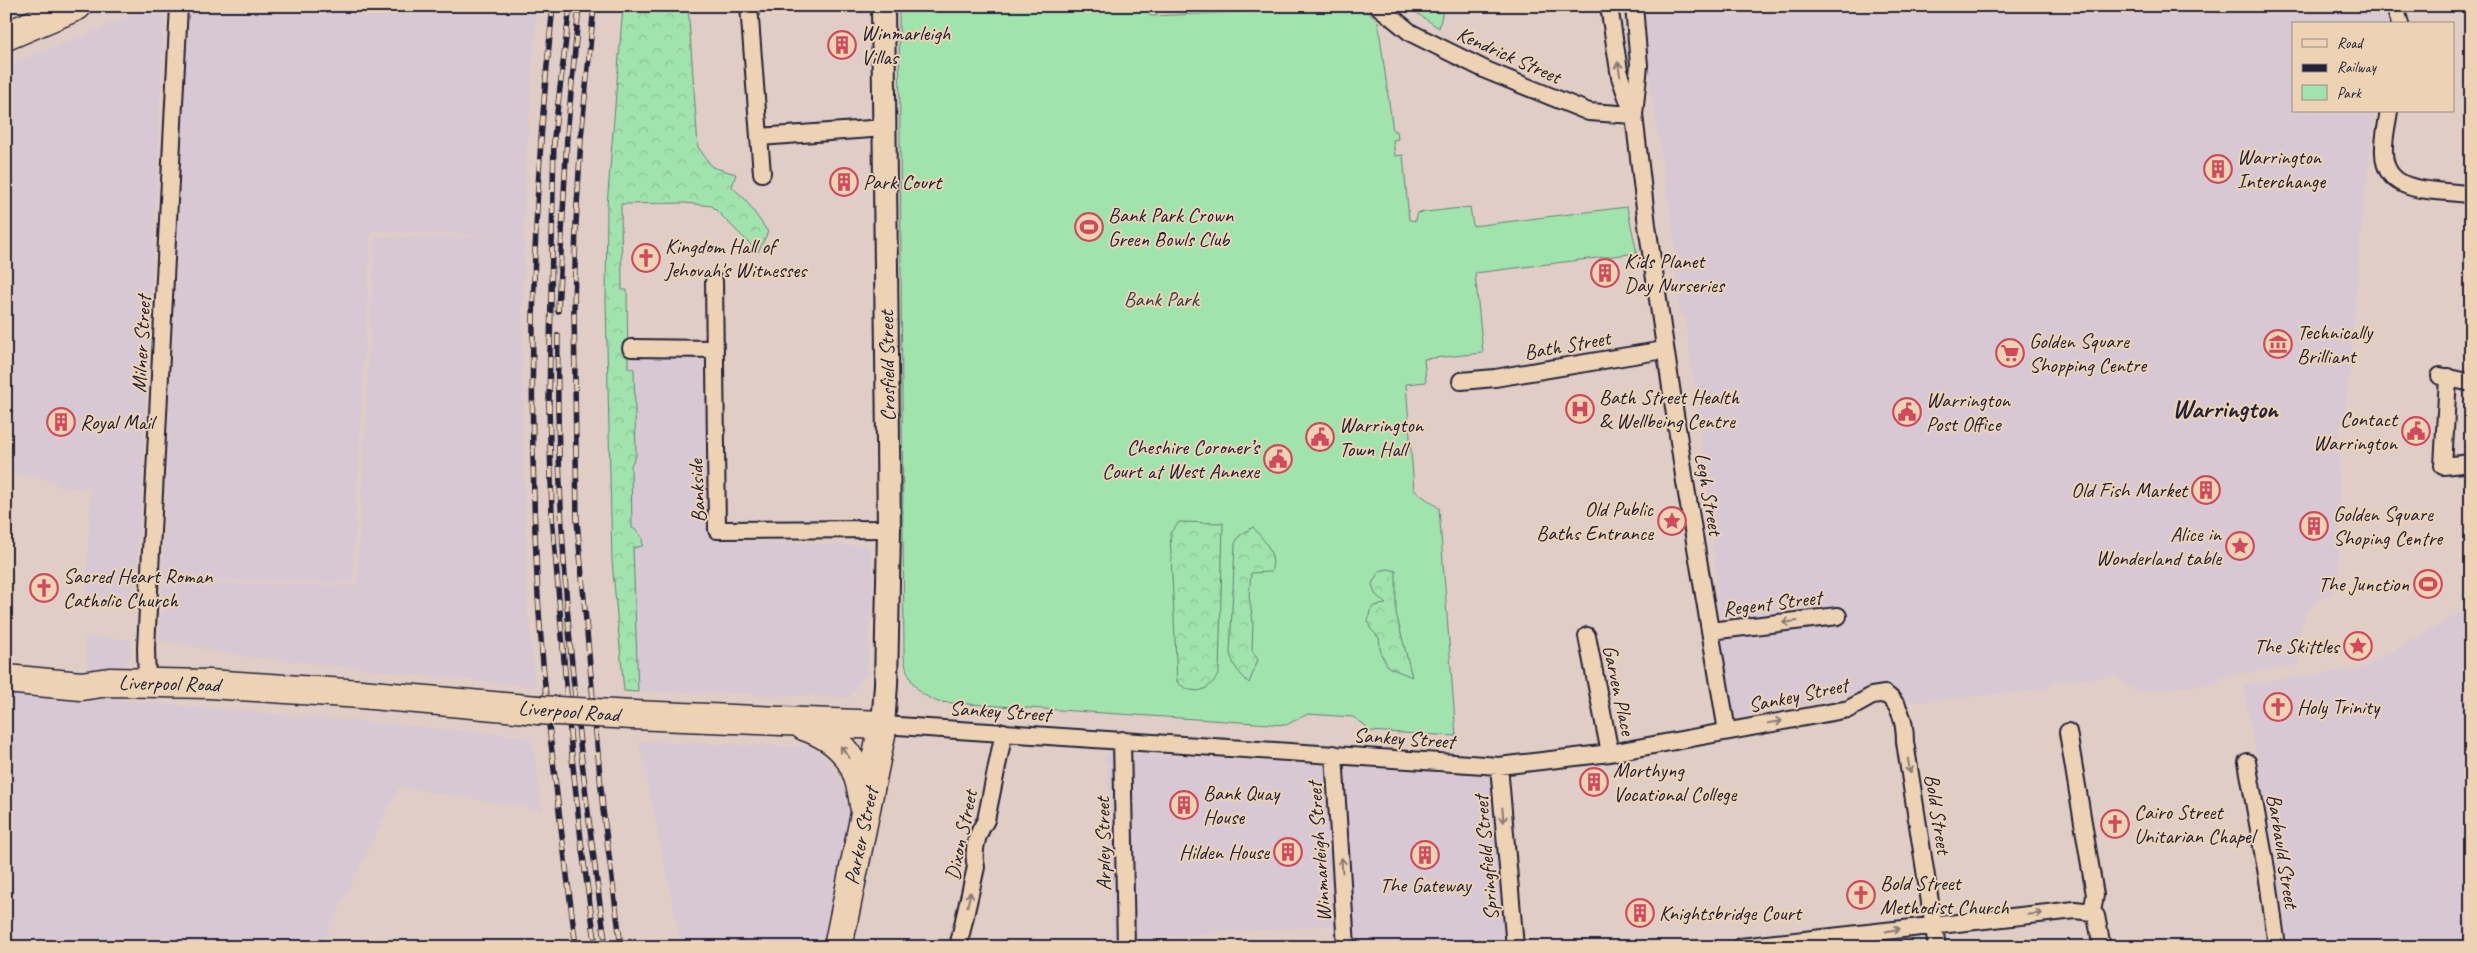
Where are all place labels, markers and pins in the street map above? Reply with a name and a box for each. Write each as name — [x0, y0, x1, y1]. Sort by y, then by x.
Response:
place label: Winmarleigh Villas — [861, 20, 951, 70]
building icon: Winmarleigh Villas — [827, 30, 857, 60]
place label: Warrington Interchange — [2237, 144, 2326, 194]
building icon: Warrington Interchange — [2203, 154, 2233, 184]
building icon: Park Court — [829, 167, 859, 197]
place label: Park Court — [863, 169, 943, 195]
place label: Bank Park Crown Green Bowls Club — [1108, 202, 1234, 252]
sports icon: Bank Park Crown Green Bowls Club — [1074, 212, 1104, 242]
place label: Kingdom Hall of Jehovah's Witnesses — [664, 233, 808, 283]
church icon: Kingdom Hall of Jehovah's Witnesses — [631, 243, 661, 273]
place label: Kids Planet Day Nurseries — [1624, 248, 1726, 298]
building icon: Kids Planet Day Nurseries — [1590, 258, 1620, 288]
place label: Technically Brilliant — [2297, 319, 2374, 369]
place label: Golden Square Shopping Centre — [2029, 328, 2148, 378]
museum icon: Technically Brilliant — [2263, 329, 2293, 359]
supermarket icon: Golden Square Shopping Centre — [1995, 338, 2025, 368]
place label: Bath Street Health & Wellbeing Centre — [1599, 384, 1740, 434]
place label: Warrington Post Office — [1926, 387, 2012, 437]
hospital icon: Bath Street Health & Wellbeing Centre — [1565, 394, 1595, 424]
public building icon: Warrington Post Office — [1892, 397, 1922, 427]
place label: Contact Warrington — [2313, 406, 2399, 456]
building icon: Royal Mail — [46, 407, 76, 437]
place label: Royal Mail — [80, 409, 157, 435]
place label: Warrington Town Hall — [1339, 412, 1425, 462]
public building icon: Contact Warrington — [2401, 416, 2431, 446]
public building icon: Warrington Town Hall — [1305, 422, 1335, 452]
place label: Cheshire Coroner’s Court at West Annexe — [1102, 434, 1261, 484]
public building icon: Cheshire Coroner’s Court at West Annexe — [1263, 444, 1293, 474]
building icon: Old Fish Market — [2191, 475, 2221, 505]
place label: Old Fish Market — [2071, 477, 2189, 503]
place label: Old Public Baths Entrance — [1536, 496, 1655, 546]
place label: Golden Square Shoping Centre — [2333, 501, 2444, 551]
place icon: Old Public Baths Entrance — [1657, 506, 1687, 536]
building icon: Golden Square Shoping Centre — [2299, 511, 2329, 541]
place label: Alice in Wonderland table — [2096, 521, 2223, 571]
place icon: Alice in Wonderland table — [2225, 531, 2255, 561]
place label: Sacred Heart Roman Catholic Church — [63, 563, 213, 613]
sports icon: The Junction — [2413, 569, 2443, 599]
place label: The Junction — [2318, 571, 2410, 597]
church icon: Sacred Heart Roman Catholic Church — [29, 573, 59, 603]
place icon: The Skittles — [2343, 631, 2373, 661]
place label: The Skittles — [2254, 633, 2341, 659]
church icon: Holy Trinity — [2263, 692, 2293, 722]
place label: Holy Trinity — [2297, 694, 2381, 720]
place label: Morthyng Vocational College — [1613, 757, 1737, 807]
building icon: Morthyng Vocational College — [1579, 767, 1609, 797]
place label: Bank Quay House — [1203, 780, 1281, 830]
building icon: Bank Quay House — [1169, 790, 1199, 820]
place label: Cairo Street Unitarian Chapel — [2134, 799, 2258, 849]
church icon: Cairo Street Unitarian Chapel — [2100, 809, 2130, 839]
building icon: Hilden House — [1273, 837, 1303, 867]
place label: Hilden House — [1179, 839, 1270, 865]
building icon: The Gateway — [1410, 840, 1440, 870]
place label: Bold Street Methodist Church — [1880, 870, 2009, 920]
place label: The Gateway — [1379, 872, 1472, 898]
church icon: Bold Street Methodist Church — [1846, 880, 1876, 910]
building icon: Knightsbridge Court — [1625, 898, 1655, 928]
place label: Knightsbridge Court — [1659, 900, 1803, 926]

